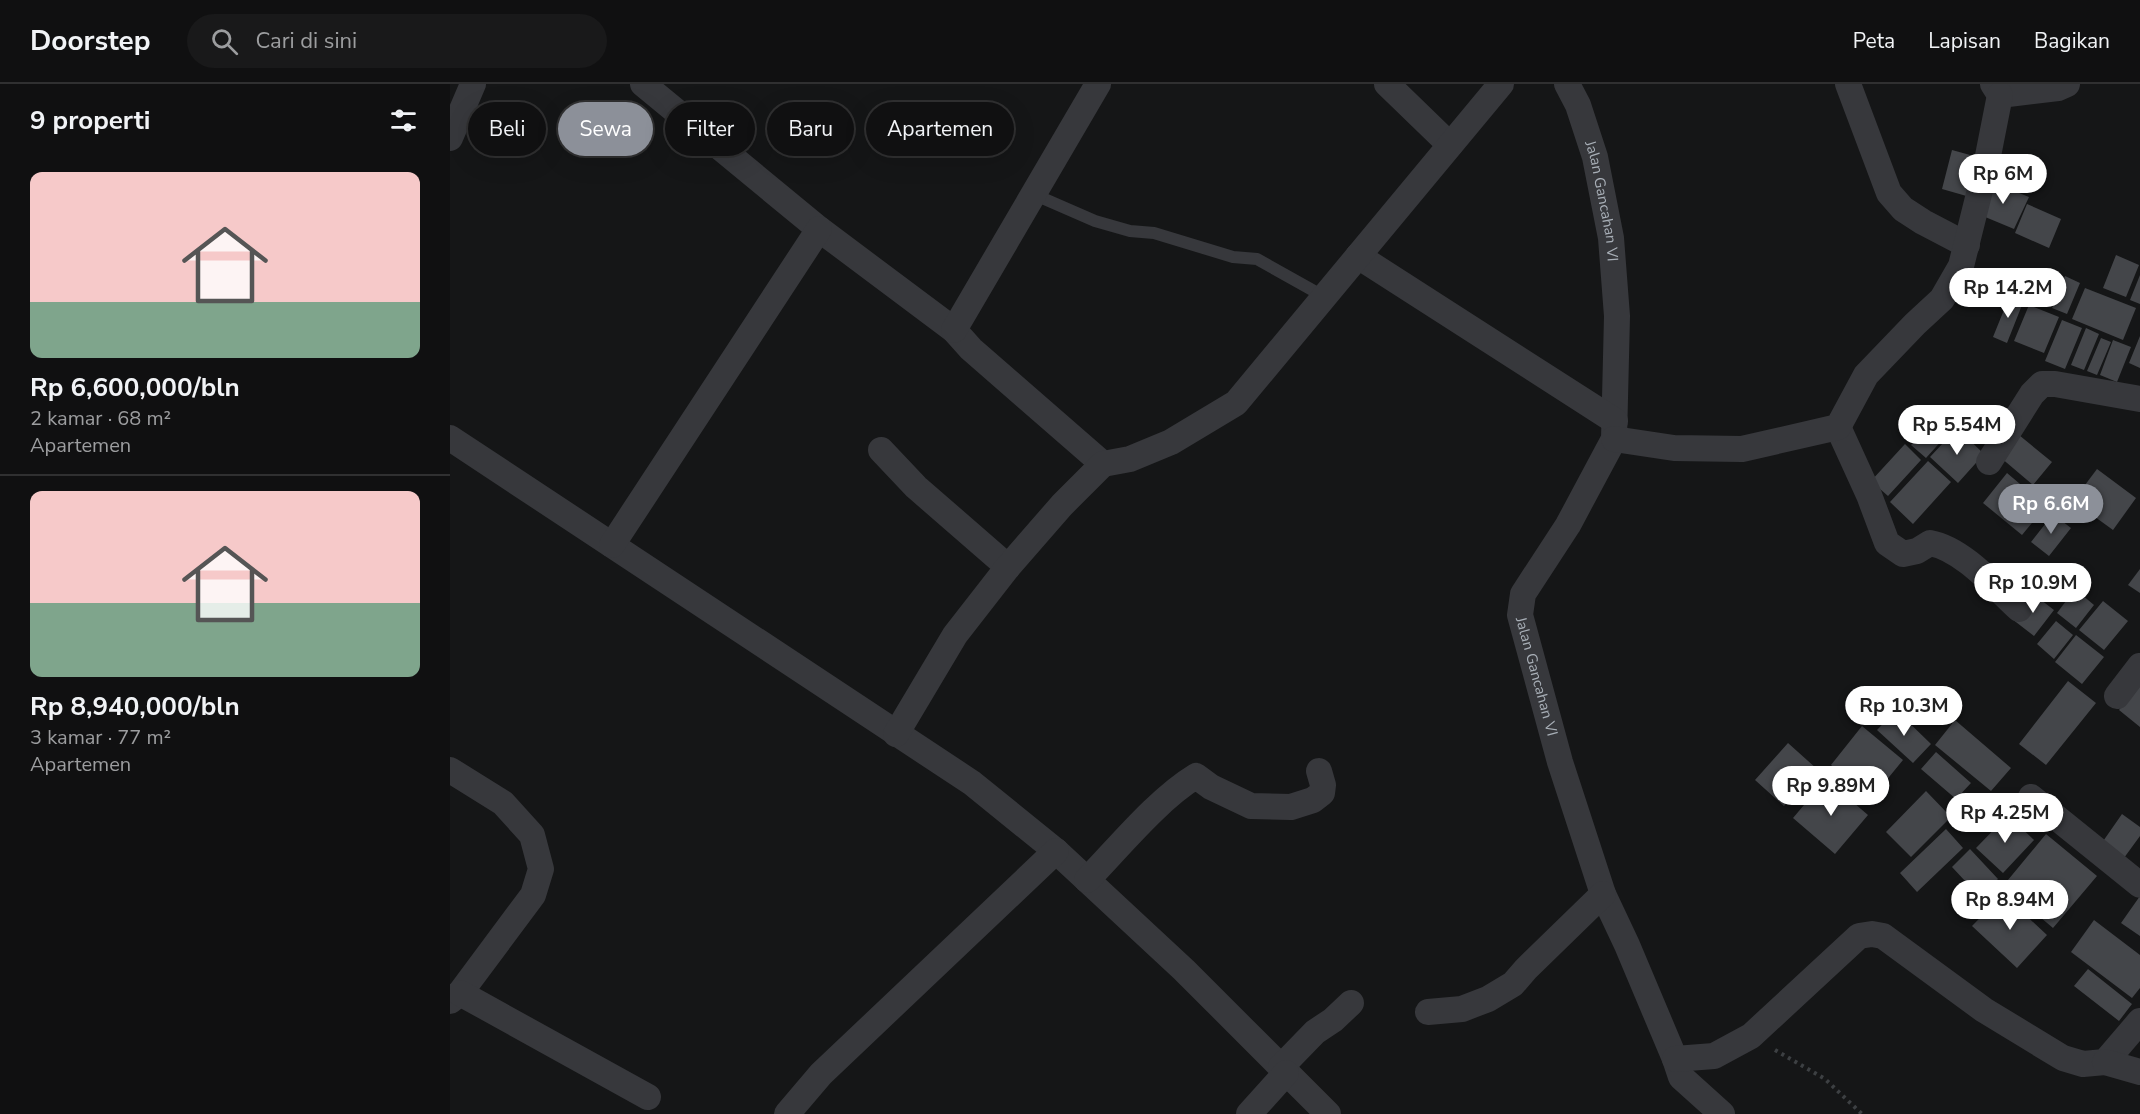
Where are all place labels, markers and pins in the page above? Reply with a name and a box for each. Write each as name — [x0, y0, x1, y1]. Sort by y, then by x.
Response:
pin: Rp 6M — [1961, 154, 2045, 205]
pin: Rp 14.2M — [1946, 268, 2070, 319]
pin: Rp 5.54M — [1895, 405, 2019, 456]
pin: Rp 6.6M — [1996, 484, 2106, 535]
pin: Rp 10.9M — [1971, 563, 2095, 614]
pin: Rp 10.3M — [1842, 686, 1966, 737]
pin: Rp 9.89M — [1769, 766, 1893, 817]
pin: Rp 4.25M — [1943, 793, 2067, 844]
pin: Rp 8.94M — [1948, 880, 2072, 931]

